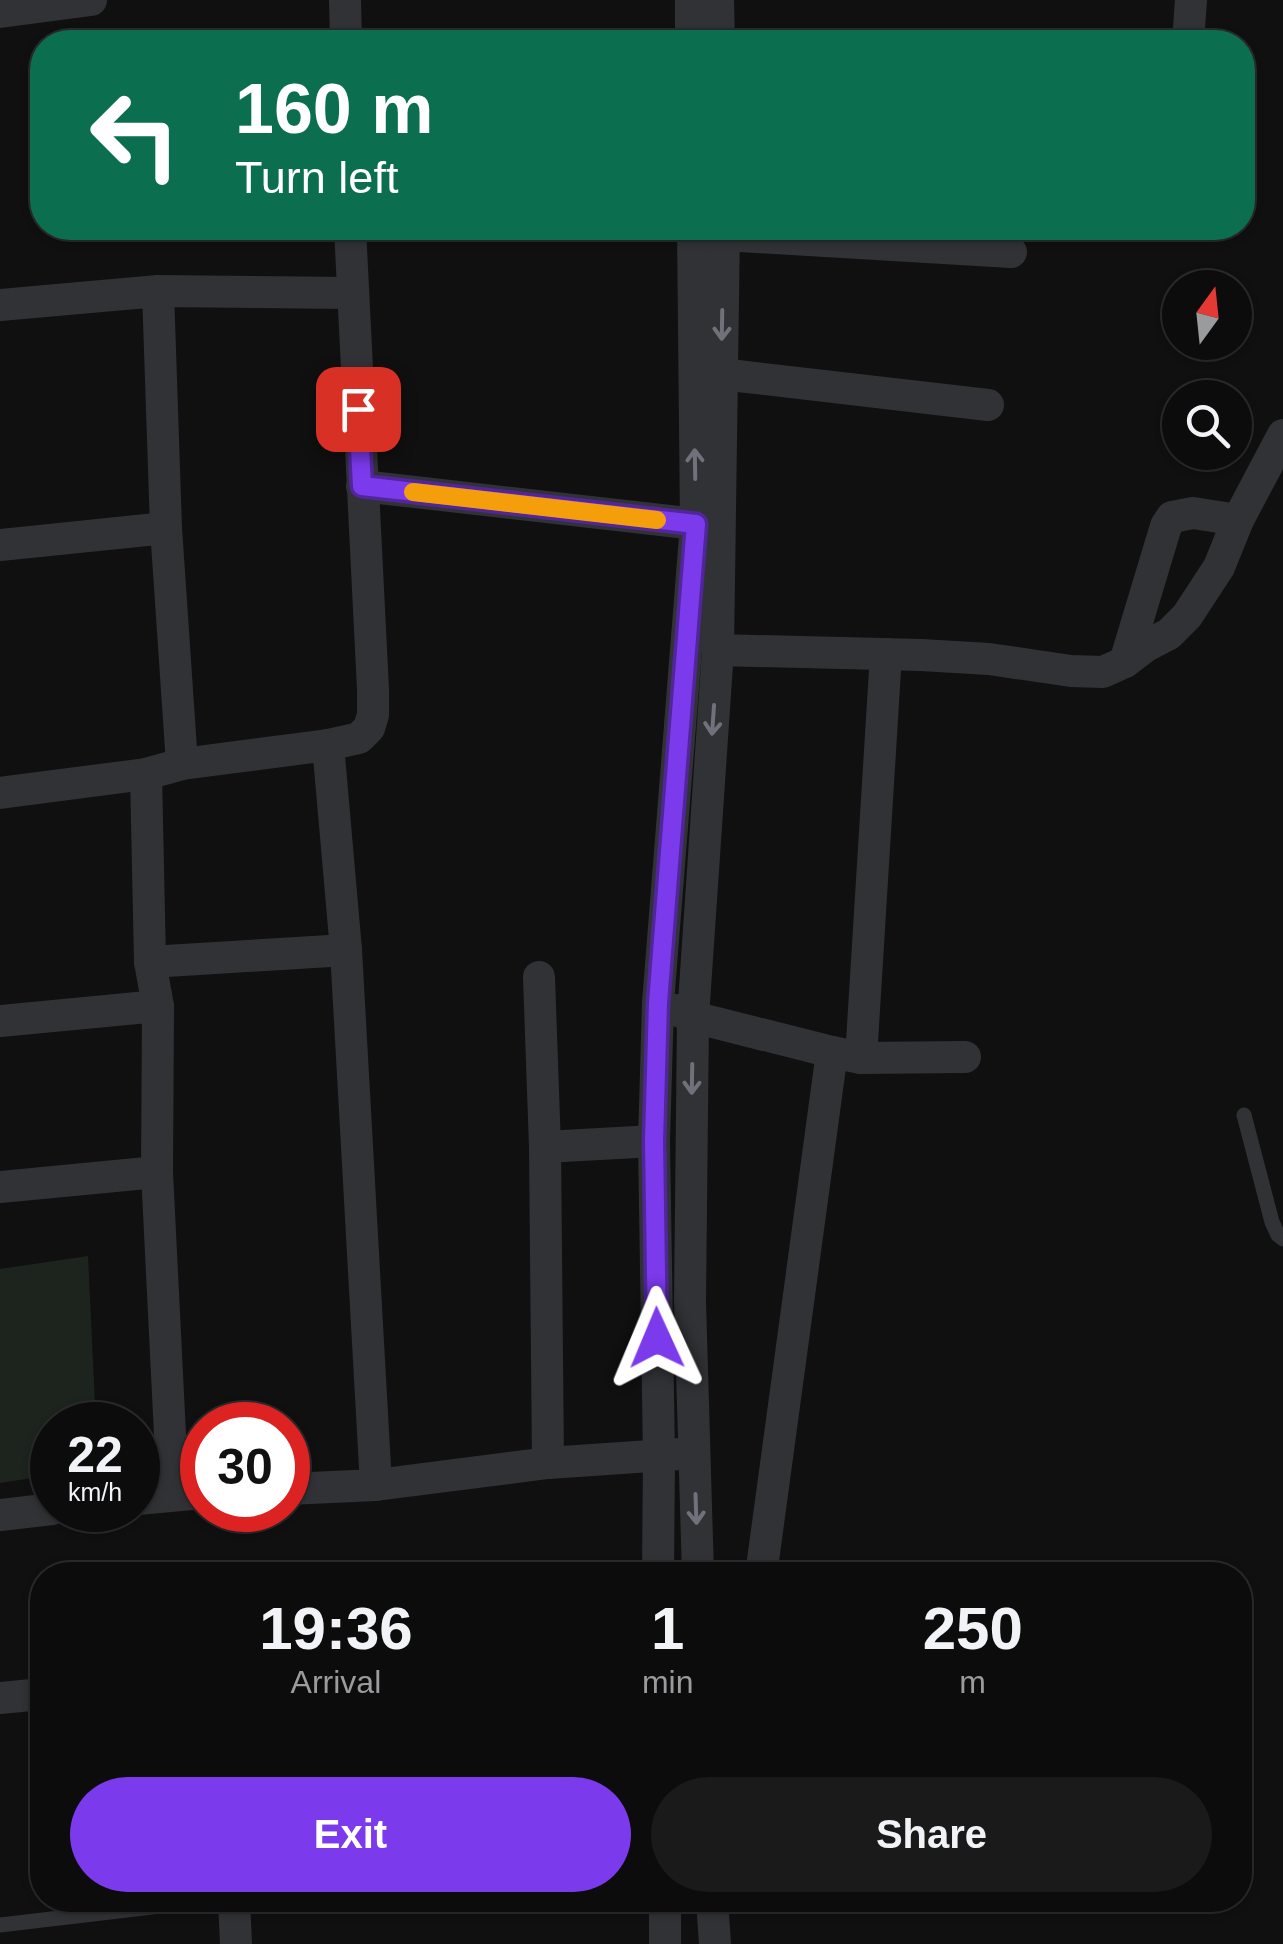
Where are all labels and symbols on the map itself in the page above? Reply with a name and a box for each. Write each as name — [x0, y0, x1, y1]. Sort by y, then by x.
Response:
north arrow — [1162, 270, 1252, 360]
one-way arrow — [712, 308, 732, 340]
pin — [316, 367, 401, 452]
one-way arrow — [686, 449, 705, 481]
one-way arrow — [703, 703, 722, 735]
one-way arrow — [682, 1062, 702, 1095]
position arrow — [605, 1286, 709, 1390]
speed limit sign: 30 — [180, 1402, 310, 1532]
one-way arrow — [687, 1492, 706, 1524]

